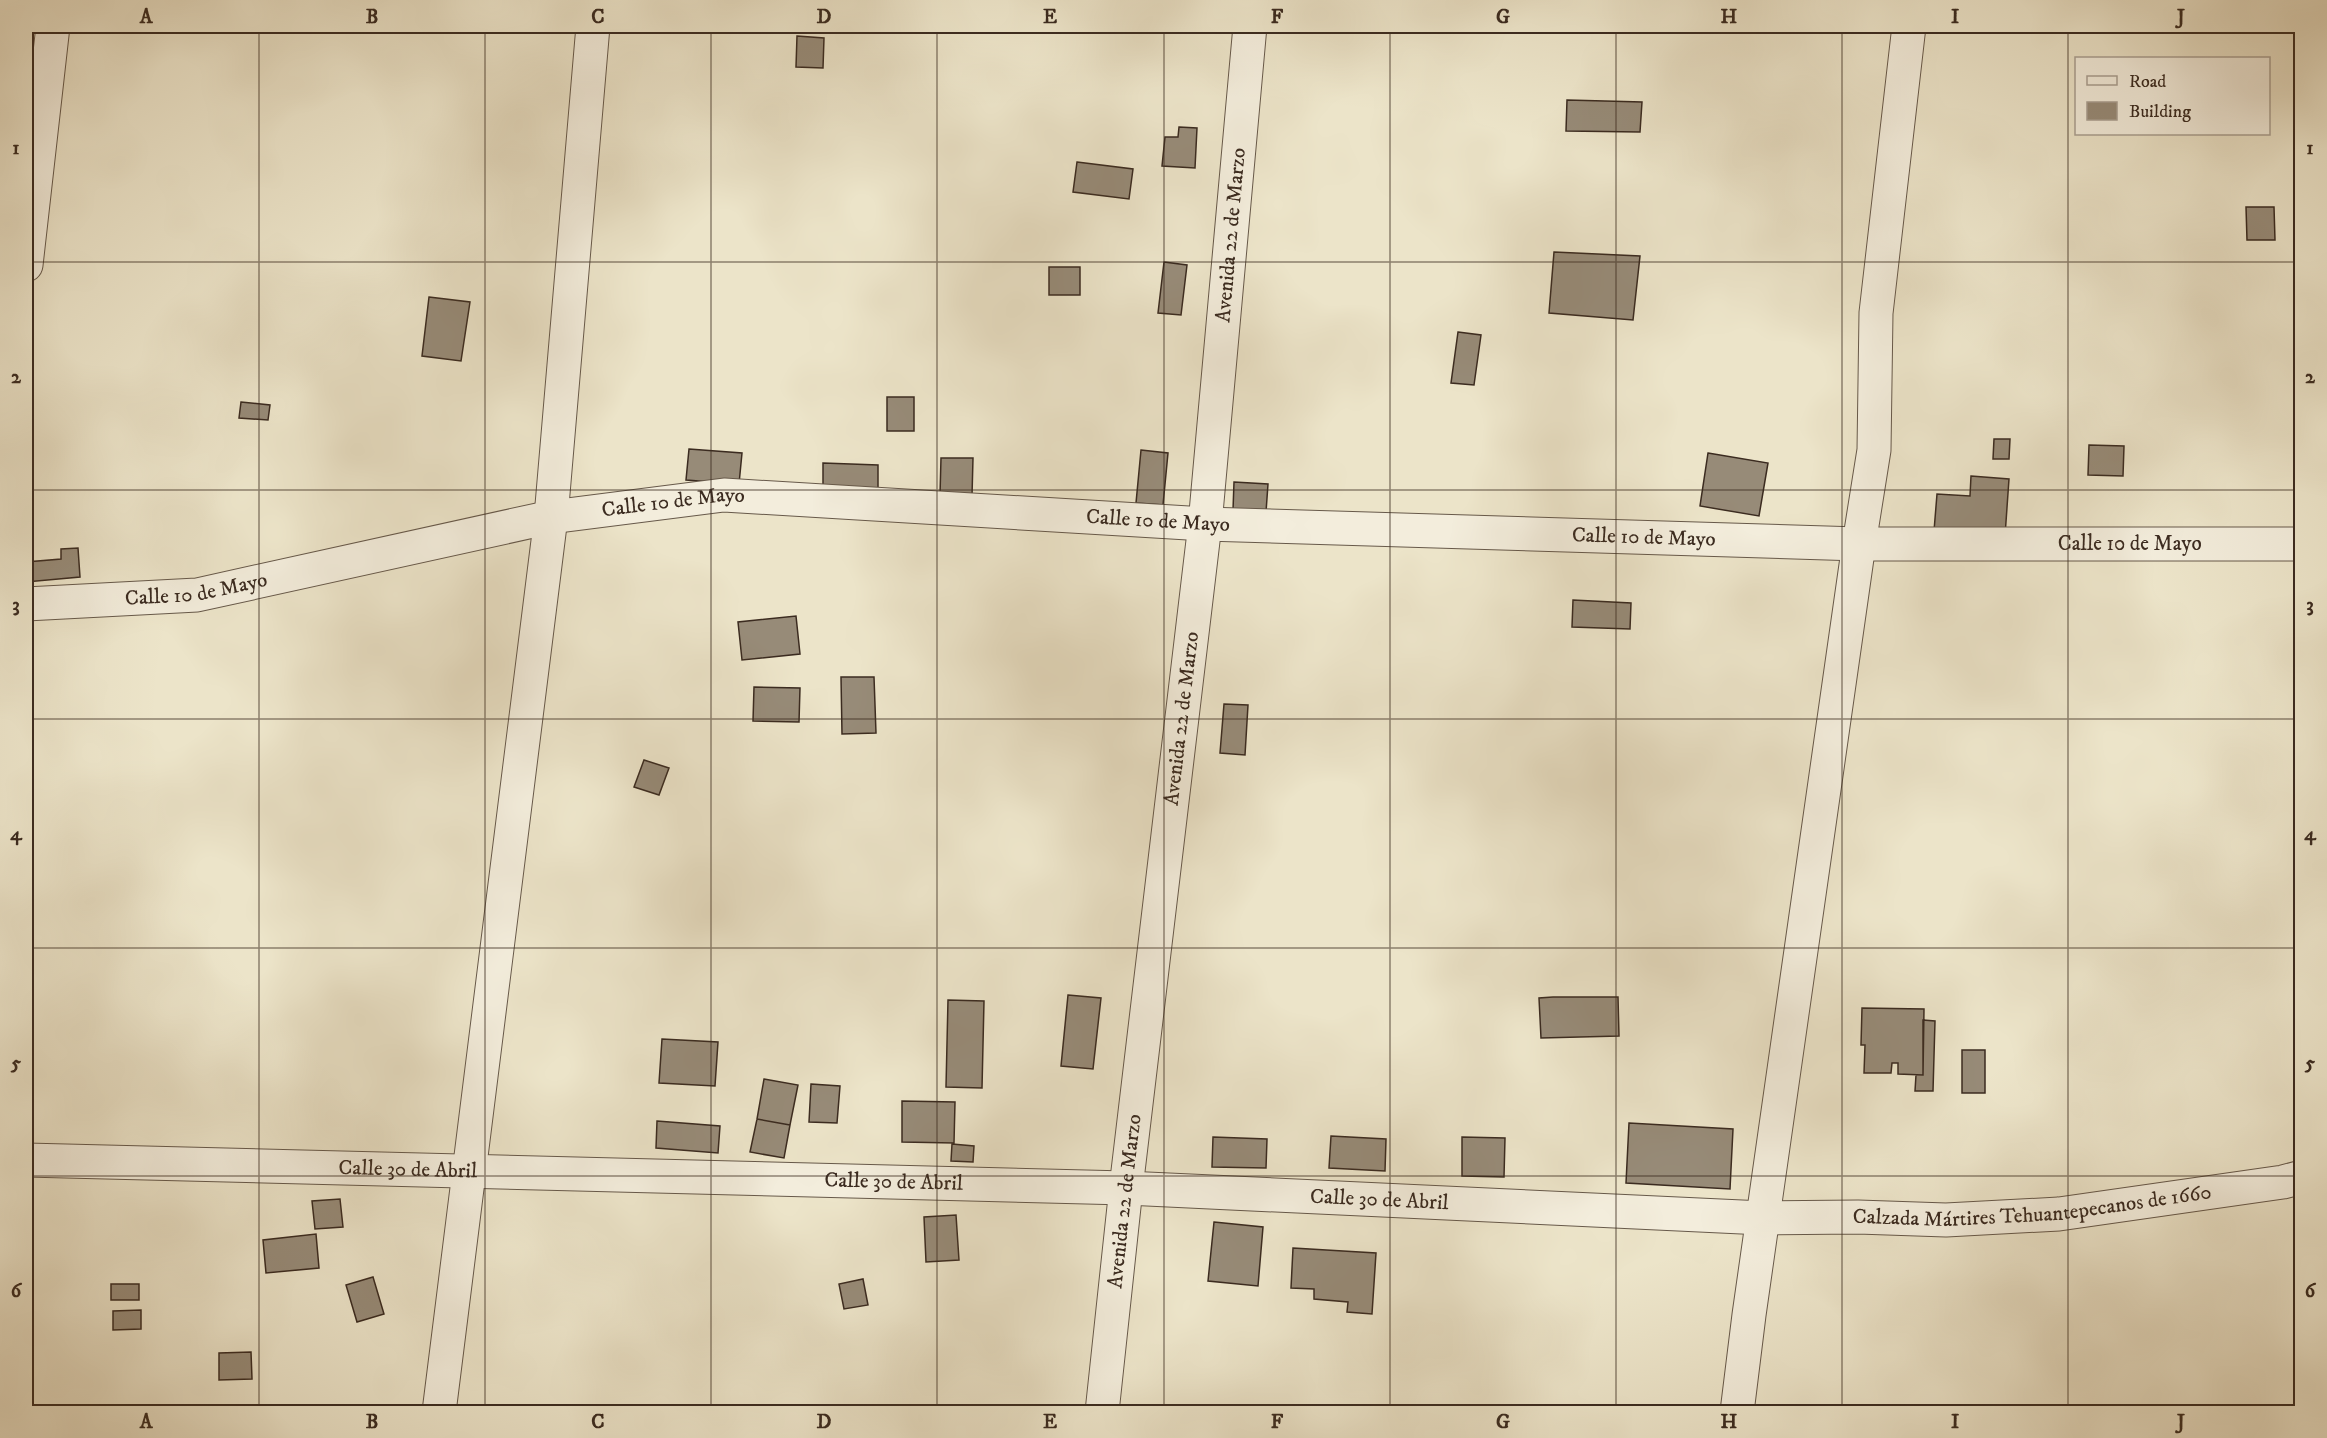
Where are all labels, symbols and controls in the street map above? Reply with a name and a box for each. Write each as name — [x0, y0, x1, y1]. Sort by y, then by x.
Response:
text: A — [139, 5, 154, 30]
text: B — [366, 5, 378, 30]
text: C — [591, 5, 605, 30]
text: D — [817, 5, 832, 30]
text: E — [1043, 5, 1057, 30]
text: F — [1271, 5, 1284, 30]
text: G — [1496, 5, 1510, 30]
text: H — [1721, 5, 1738, 30]
text: I — [1951, 5, 1959, 30]
text: J — [2175, 5, 2185, 30]
legend — [2075, 57, 2270, 135]
text: Road — [2129, 71, 2166, 93]
text: Building — [2129, 101, 2191, 123]
text: 1 — [12, 136, 20, 161]
text: 1 — [2306, 136, 2314, 161]
street label: Avenida 22 de Marzo — [1210, 147, 1252, 324]
text: 2 — [11, 365, 22, 390]
text: 2 — [2305, 365, 2316, 390]
street label: Calle 10 de Mayo — [600, 482, 746, 523]
street label: Calle 10 de Mayo — [1085, 504, 1230, 538]
street label: Calle 10 de Mayo — [1571, 522, 1716, 553]
street label: Calle 10 de Mayo — [2058, 531, 2202, 557]
street label: Calle 10 de Mayo — [124, 567, 270, 612]
text: 3 — [12, 593, 20, 618]
text: 3 — [2306, 593, 2314, 618]
street label: Avenida 22 de Marzo — [1159, 630, 1205, 807]
text: 4 — [10, 822, 23, 847]
text: 4 — [2304, 822, 2317, 847]
text: 5 — [10, 1051, 21, 1076]
text: 5 — [2304, 1051, 2315, 1076]
street label: Avenida 22 de Marzo — [1102, 1113, 1148, 1290]
street label: Calle 30 de Abril — [338, 1155, 478, 1184]
street label: Calle 30 de Abril — [824, 1167, 964, 1197]
street label: Calzada Mártires Tehuantepecanos de 1660 — [1852, 1179, 2213, 1233]
street label: Calle 30 de Abril — [1309, 1184, 1450, 1216]
text: 6 — [11, 1279, 23, 1304]
text: 6 — [2305, 1279, 2317, 1304]
text: A — [139, 1410, 154, 1435]
text: B — [366, 1410, 378, 1435]
text: C — [591, 1410, 605, 1435]
text: D — [817, 1410, 832, 1435]
text: E — [1043, 1410, 1057, 1435]
text: F — [1271, 1410, 1284, 1435]
text: G — [1496, 1410, 1510, 1435]
text: H — [1721, 1410, 1738, 1435]
text: I — [1951, 1410, 1959, 1435]
text: J — [2175, 1410, 2185, 1435]

